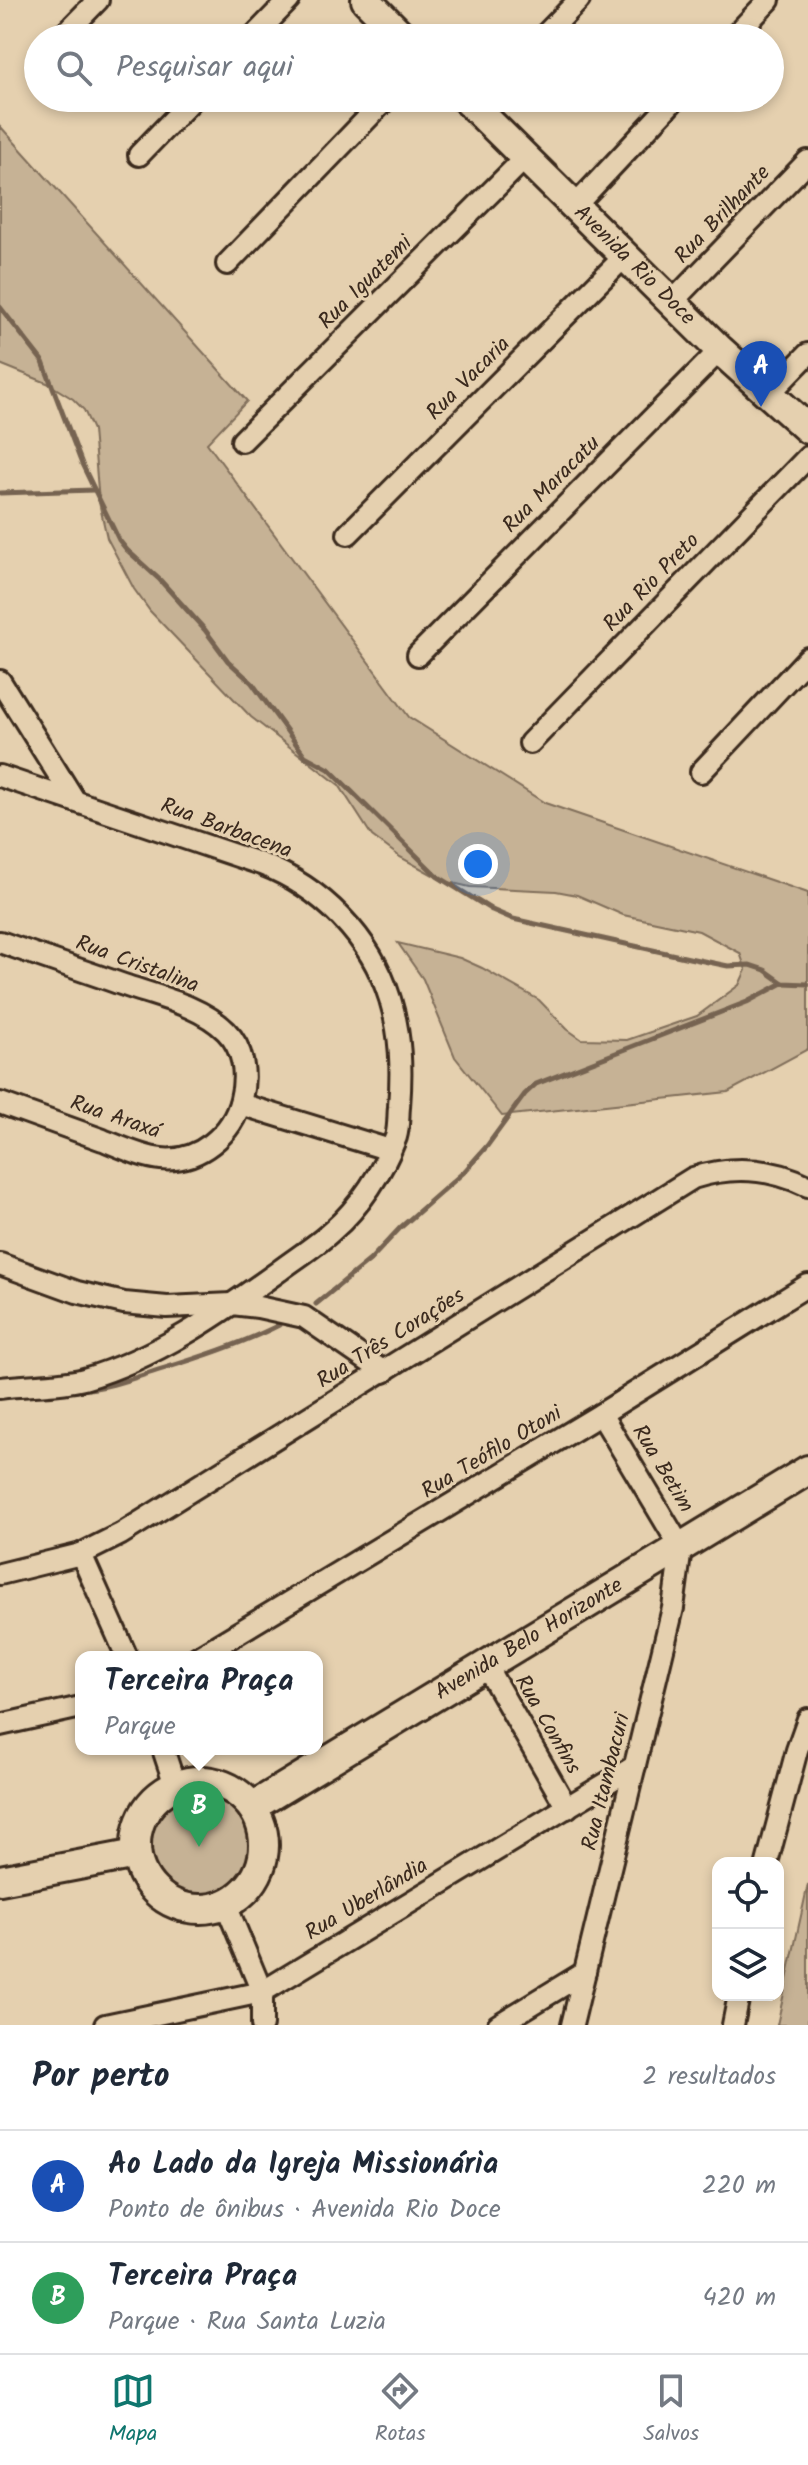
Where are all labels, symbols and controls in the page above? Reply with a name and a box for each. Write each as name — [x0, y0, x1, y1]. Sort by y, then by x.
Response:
search box — [24, 24, 784, 112]
text: Pesquisar aqui — [116, 44, 293, 92]
icon: search — [52, 46, 96, 90]
street label: Rua Brilhante — [666, 157, 780, 273]
street label: Avenida Rio Doce — [565, 196, 704, 334]
street label: Rua Iguatemi — [311, 227, 422, 338]
street label: Rua Vacaria — [419, 329, 519, 429]
pin: A — [735, 341, 787, 407]
street label: Rua Maracatu — [495, 427, 610, 542]
street label: Rua Rio Preto — [595, 525, 709, 641]
street label: Rua Barbacena — [155, 789, 297, 869]
your location — [458, 844, 498, 884]
street label: Rua Cristalina — [70, 926, 204, 1004]
street label: Rua Araxá — [65, 1086, 167, 1151]
street label: Rua Três Corações — [310, 1279, 473, 1399]
street label: Rua Teófilo Otoni — [415, 1397, 570, 1509]
street label: Rua Betim — [622, 1418, 702, 1520]
street label: Avenida Belo Horizonte — [428, 1568, 630, 1710]
popup — [75, 1651, 323, 1755]
text: Terceira Praça — [104, 1658, 294, 1706]
street label: Rua Confins — [504, 1669, 590, 1782]
text: Parque — [104, 1706, 176, 1748]
street label: Rua Itambacuri — [573, 1709, 641, 1854]
pin: B — [173, 1781, 225, 1847]
street label: Rua Uberlândia — [299, 1849, 435, 1951]
map controls — [712, 1857, 784, 2001]
button: locate — [712, 1857, 784, 1929]
button: layers — [712, 1929, 784, 2001]
text: Por perto — [32, 2050, 170, 2104]
text: 2 resultados — [642, 2056, 776, 2098]
text: Ao Lado da Igreja Missionária — [108, 2141, 498, 2189]
text: A — [50, 2165, 66, 2207]
text: 220 m — [702, 2165, 776, 2207]
text: Ponto de ônibus · Avenida Rio Doce — [108, 2189, 501, 2231]
text: Terceira Praça — [108, 2253, 297, 2301]
text: B — [50, 2277, 66, 2319]
text: 420 m — [702, 2277, 776, 2319]
text: Parque · Rua Santa Luzia — [108, 2301, 386, 2343]
tab: Mapa — [109, 2369, 157, 2452]
tab: Rotas — [375, 2369, 426, 2452]
tab: Salvos — [643, 2369, 699, 2452]

